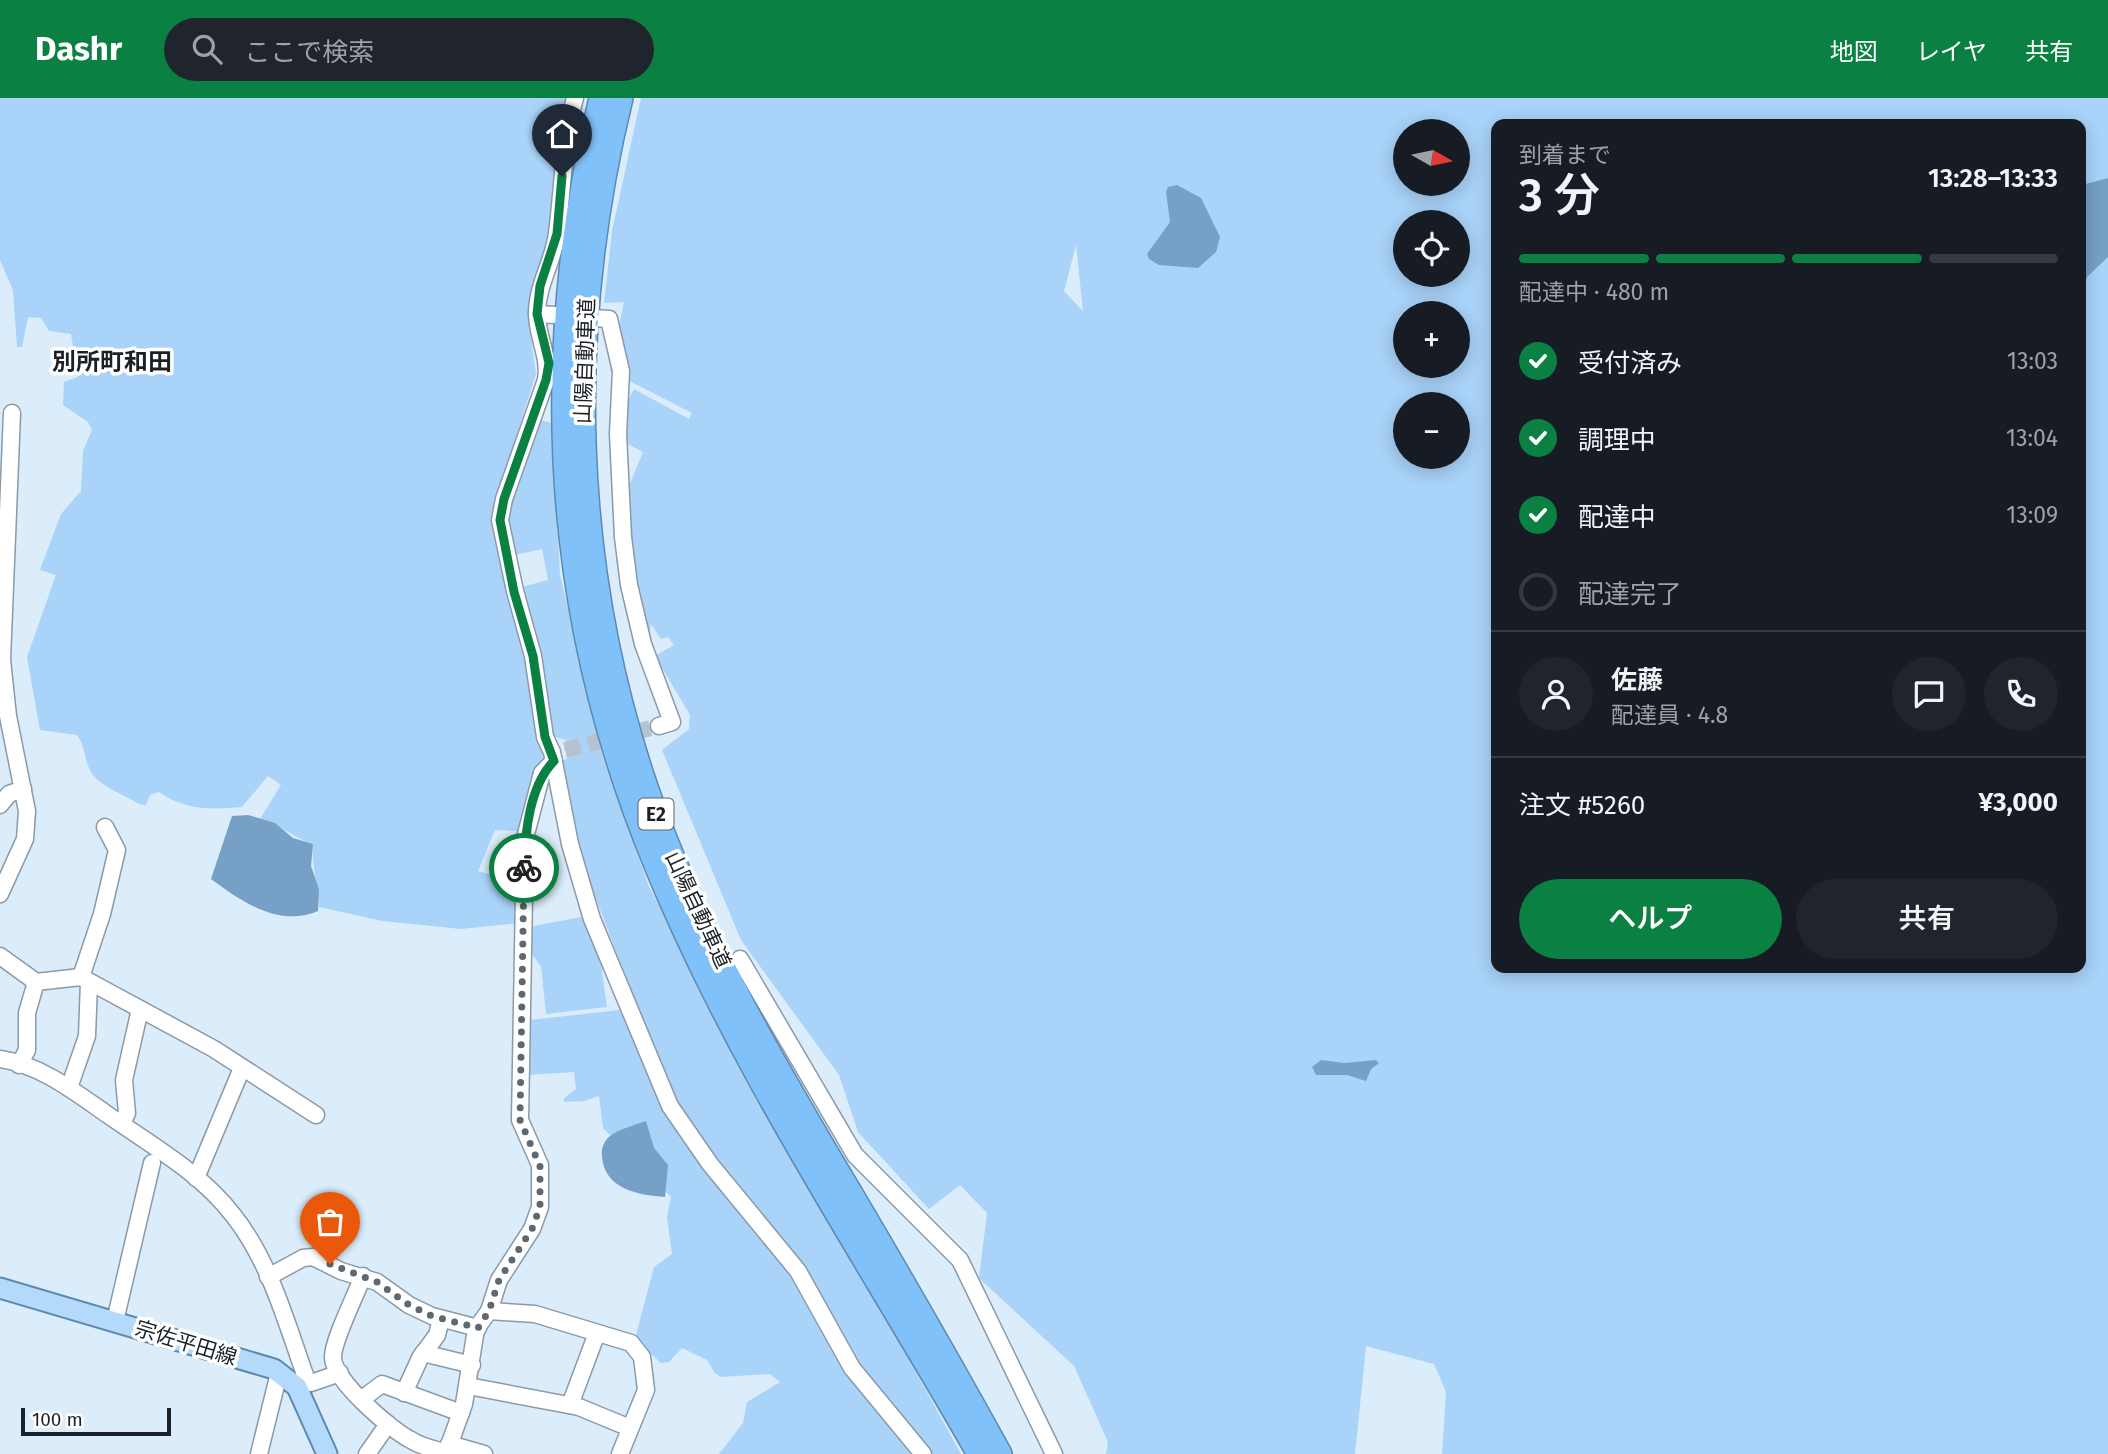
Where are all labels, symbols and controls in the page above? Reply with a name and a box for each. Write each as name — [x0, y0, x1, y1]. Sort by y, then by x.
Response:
search box — [164, 18, 654, 81]
text: Dashr — [35, 29, 122, 69]
icon: search — [188, 30, 226, 68]
text: ここで検索 — [244, 37, 374, 68]
text: 地図 — [1830, 38, 1878, 66]
text: レイヤ — [1916, 38, 1987, 66]
text: 共有 — [2025, 38, 2073, 66]
pin — [532, 104, 592, 176]
icon: home — [543, 115, 581, 153]
north arrow — [1393, 119, 1470, 196]
map controls — [1393, 119, 1470, 469]
text: 到着まで — [1519, 141, 1611, 169]
text: 13:28–13:33 — [1928, 163, 2058, 194]
text: 3 分 — [1519, 168, 1600, 223]
button: locate — [1393, 210, 1470, 287]
text: 配達中 · 480 m — [1519, 278, 1669, 306]
street label: 山陽自動車道 — [570, 298, 600, 424]
button: + — [1393, 301, 1470, 378]
icon: check — [1519, 342, 1557, 380]
text: 13:03 — [2007, 347, 2058, 375]
district label: 別所町和田 — [52, 348, 172, 376]
text: 受付済み — [1578, 348, 1682, 379]
button: − — [1393, 392, 1470, 469]
icon: check — [1519, 419, 1557, 457]
text: 13:04 — [2006, 424, 2058, 452]
text: 調理中 — [1578, 425, 1656, 456]
icon: check — [1519, 496, 1557, 534]
text: 13:09 — [2006, 501, 2058, 529]
text: 配達中 — [1578, 502, 1656, 533]
text: 配達完了 — [1578, 579, 1682, 610]
button: person — [1519, 657, 1593, 731]
button: chat — [1892, 657, 1966, 731]
button: phone — [1984, 657, 2058, 731]
text: 佐藤 — [1611, 665, 1663, 696]
text: 配達員 · 4.8 — [1611, 701, 1728, 729]
text: ¥3,000 — [1979, 787, 2058, 818]
text: 注文 #5260 — [1519, 790, 1645, 821]
road number: E2 — [638, 799, 674, 830]
courier — [489, 833, 559, 903]
street label: 山陽自動車道 — [660, 847, 736, 973]
icon: bike — [505, 849, 543, 887]
button: ヘルプ — [1519, 879, 1782, 959]
button: 共有 — [1796, 879, 2058, 959]
pin — [300, 1192, 360, 1264]
icon: bag — [311, 1203, 349, 1241]
street label: 宗佐平田線 — [132, 1315, 240, 1371]
scale bar — [21, 1405, 172, 1437]
text: 100 m — [32, 1408, 83, 1431]

